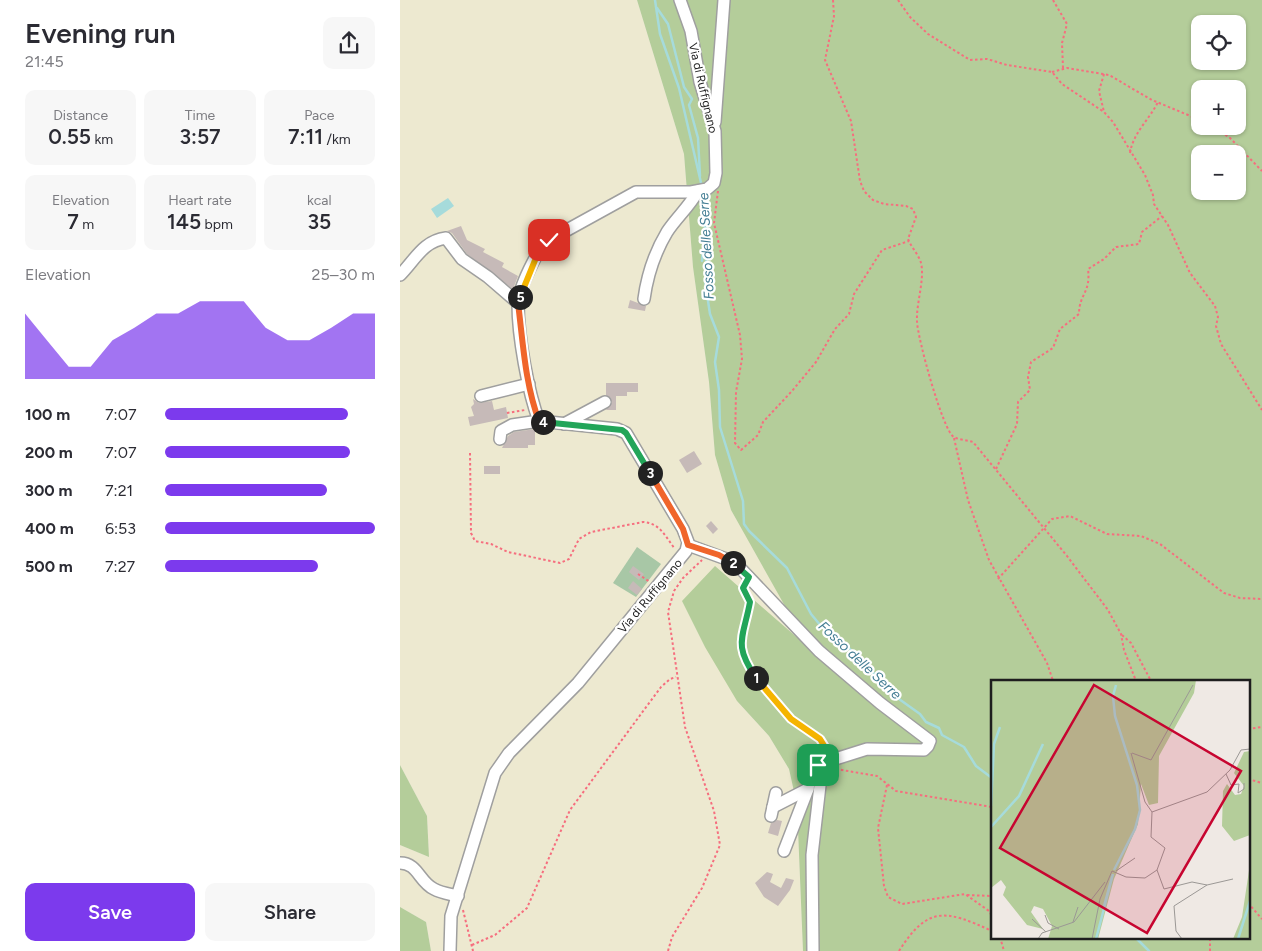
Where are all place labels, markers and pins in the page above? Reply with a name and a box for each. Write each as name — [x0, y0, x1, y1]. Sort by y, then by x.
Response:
pin — [528, 219, 570, 261]
pin: 5 — [508, 284, 532, 310]
pin: 4 — [530, 410, 556, 434]
pin: 3 — [638, 460, 662, 486]
pin: 2 — [720, 550, 746, 576]
pin: 1 — [744, 666, 768, 690]
pin — [797, 744, 839, 786]

